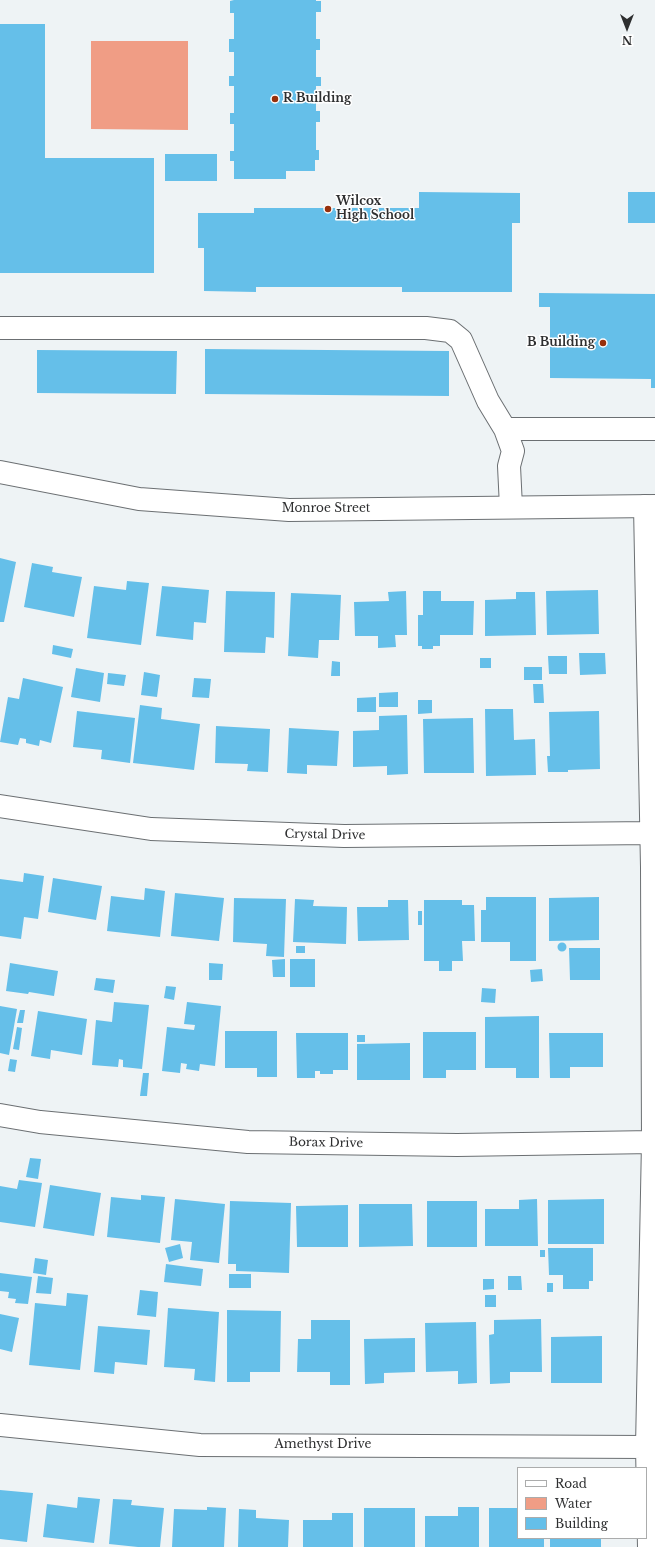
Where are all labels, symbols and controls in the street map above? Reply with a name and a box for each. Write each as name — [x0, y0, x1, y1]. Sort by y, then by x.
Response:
north arrow — [607, 8, 647, 48]
text: N — [622, 33, 632, 47]
place label: R Building — [283, 92, 351, 106]
marker: R Building — [270, 94, 280, 104]
place label: Wilcox High School — [336, 195, 414, 223]
marker: Wilcox High School — [323, 204, 333, 214]
place label: B Building — [527, 336, 595, 350]
marker: B Building — [598, 338, 608, 348]
street label: Monroe Street — [282, 502, 370, 516]
street label: Crystal Drive — [284, 827, 366, 843]
street label: Borax Drive — [289, 1135, 363, 1151]
street label: Amethyst Drive — [275, 1438, 371, 1452]
legend — [517, 1467, 647, 1539]
text: Road — [555, 1476, 587, 1491]
text: Water — [555, 1496, 592, 1511]
text: Building — [555, 1516, 608, 1531]

